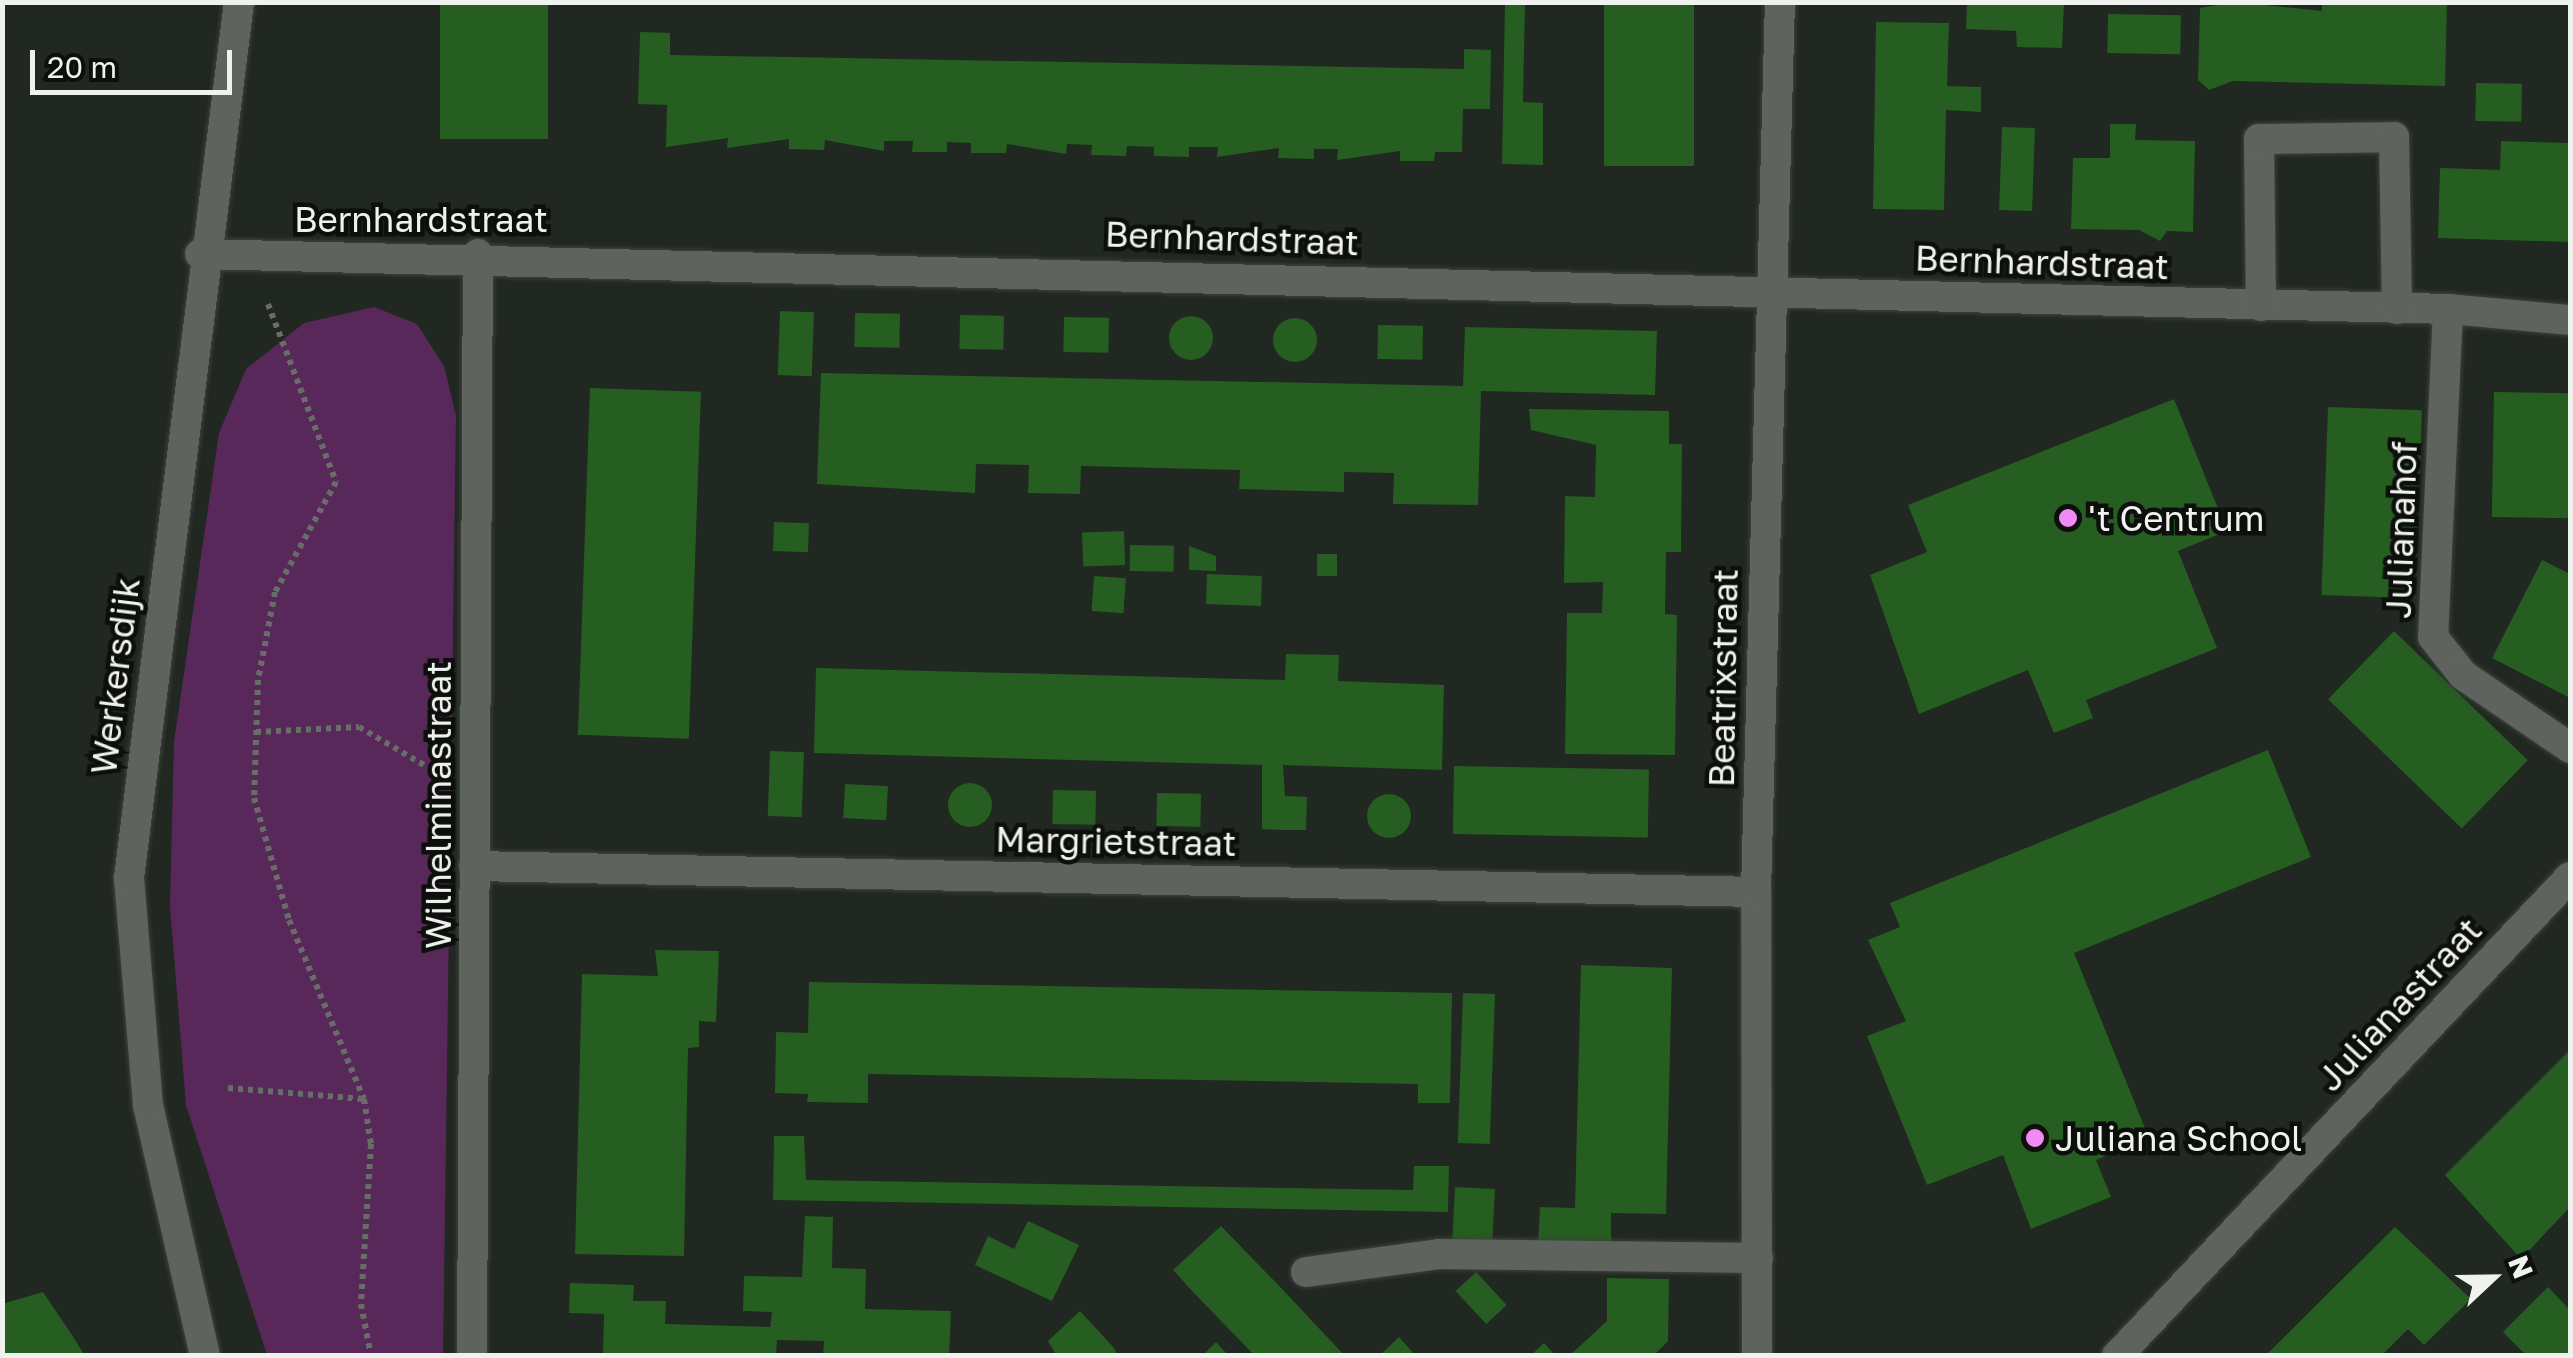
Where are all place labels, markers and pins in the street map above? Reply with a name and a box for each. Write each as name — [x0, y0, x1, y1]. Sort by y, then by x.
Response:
place label: 't Centrum — [2088, 497, 2265, 539]
marker: 't Centrum — [2057, 507, 2079, 529]
place label: Juliana School — [2055, 1117, 2302, 1159]
marker: Juliana School — [2024, 1127, 2046, 1149]

